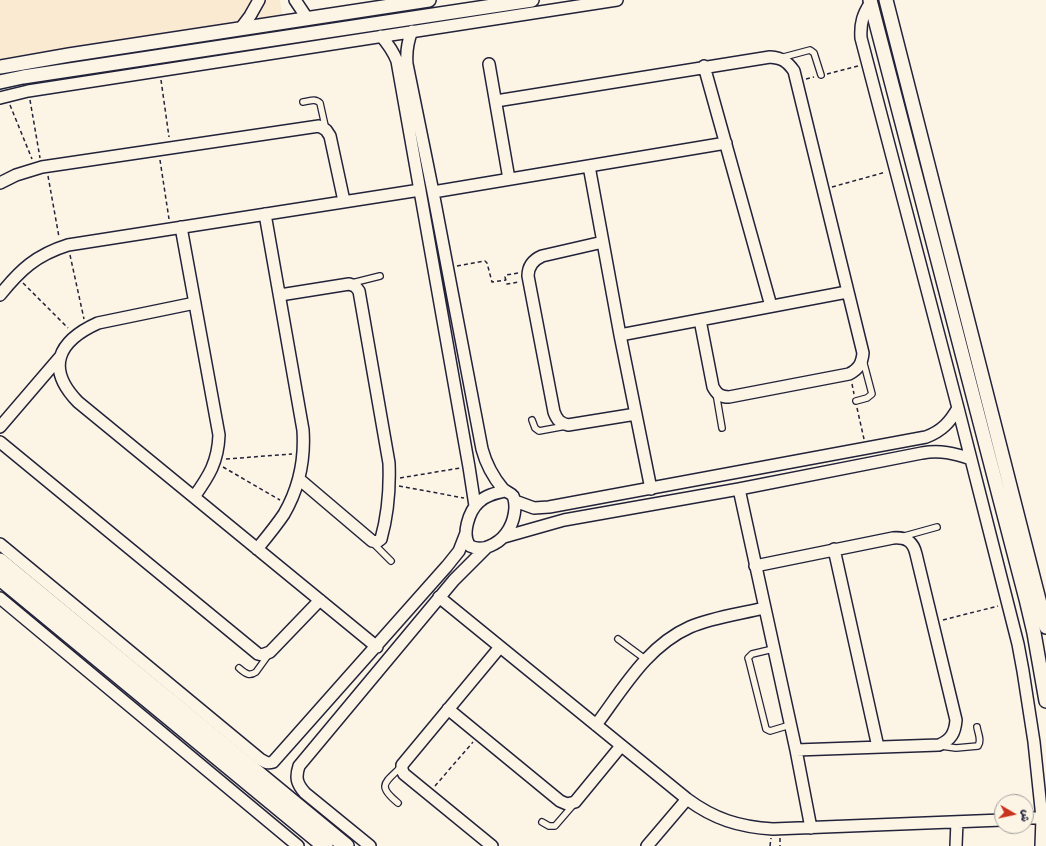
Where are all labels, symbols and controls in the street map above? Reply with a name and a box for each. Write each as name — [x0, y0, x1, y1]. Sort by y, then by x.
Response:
north arrow — [994, 794, 1034, 834]
text: ش — [1018, 809, 1033, 823]

